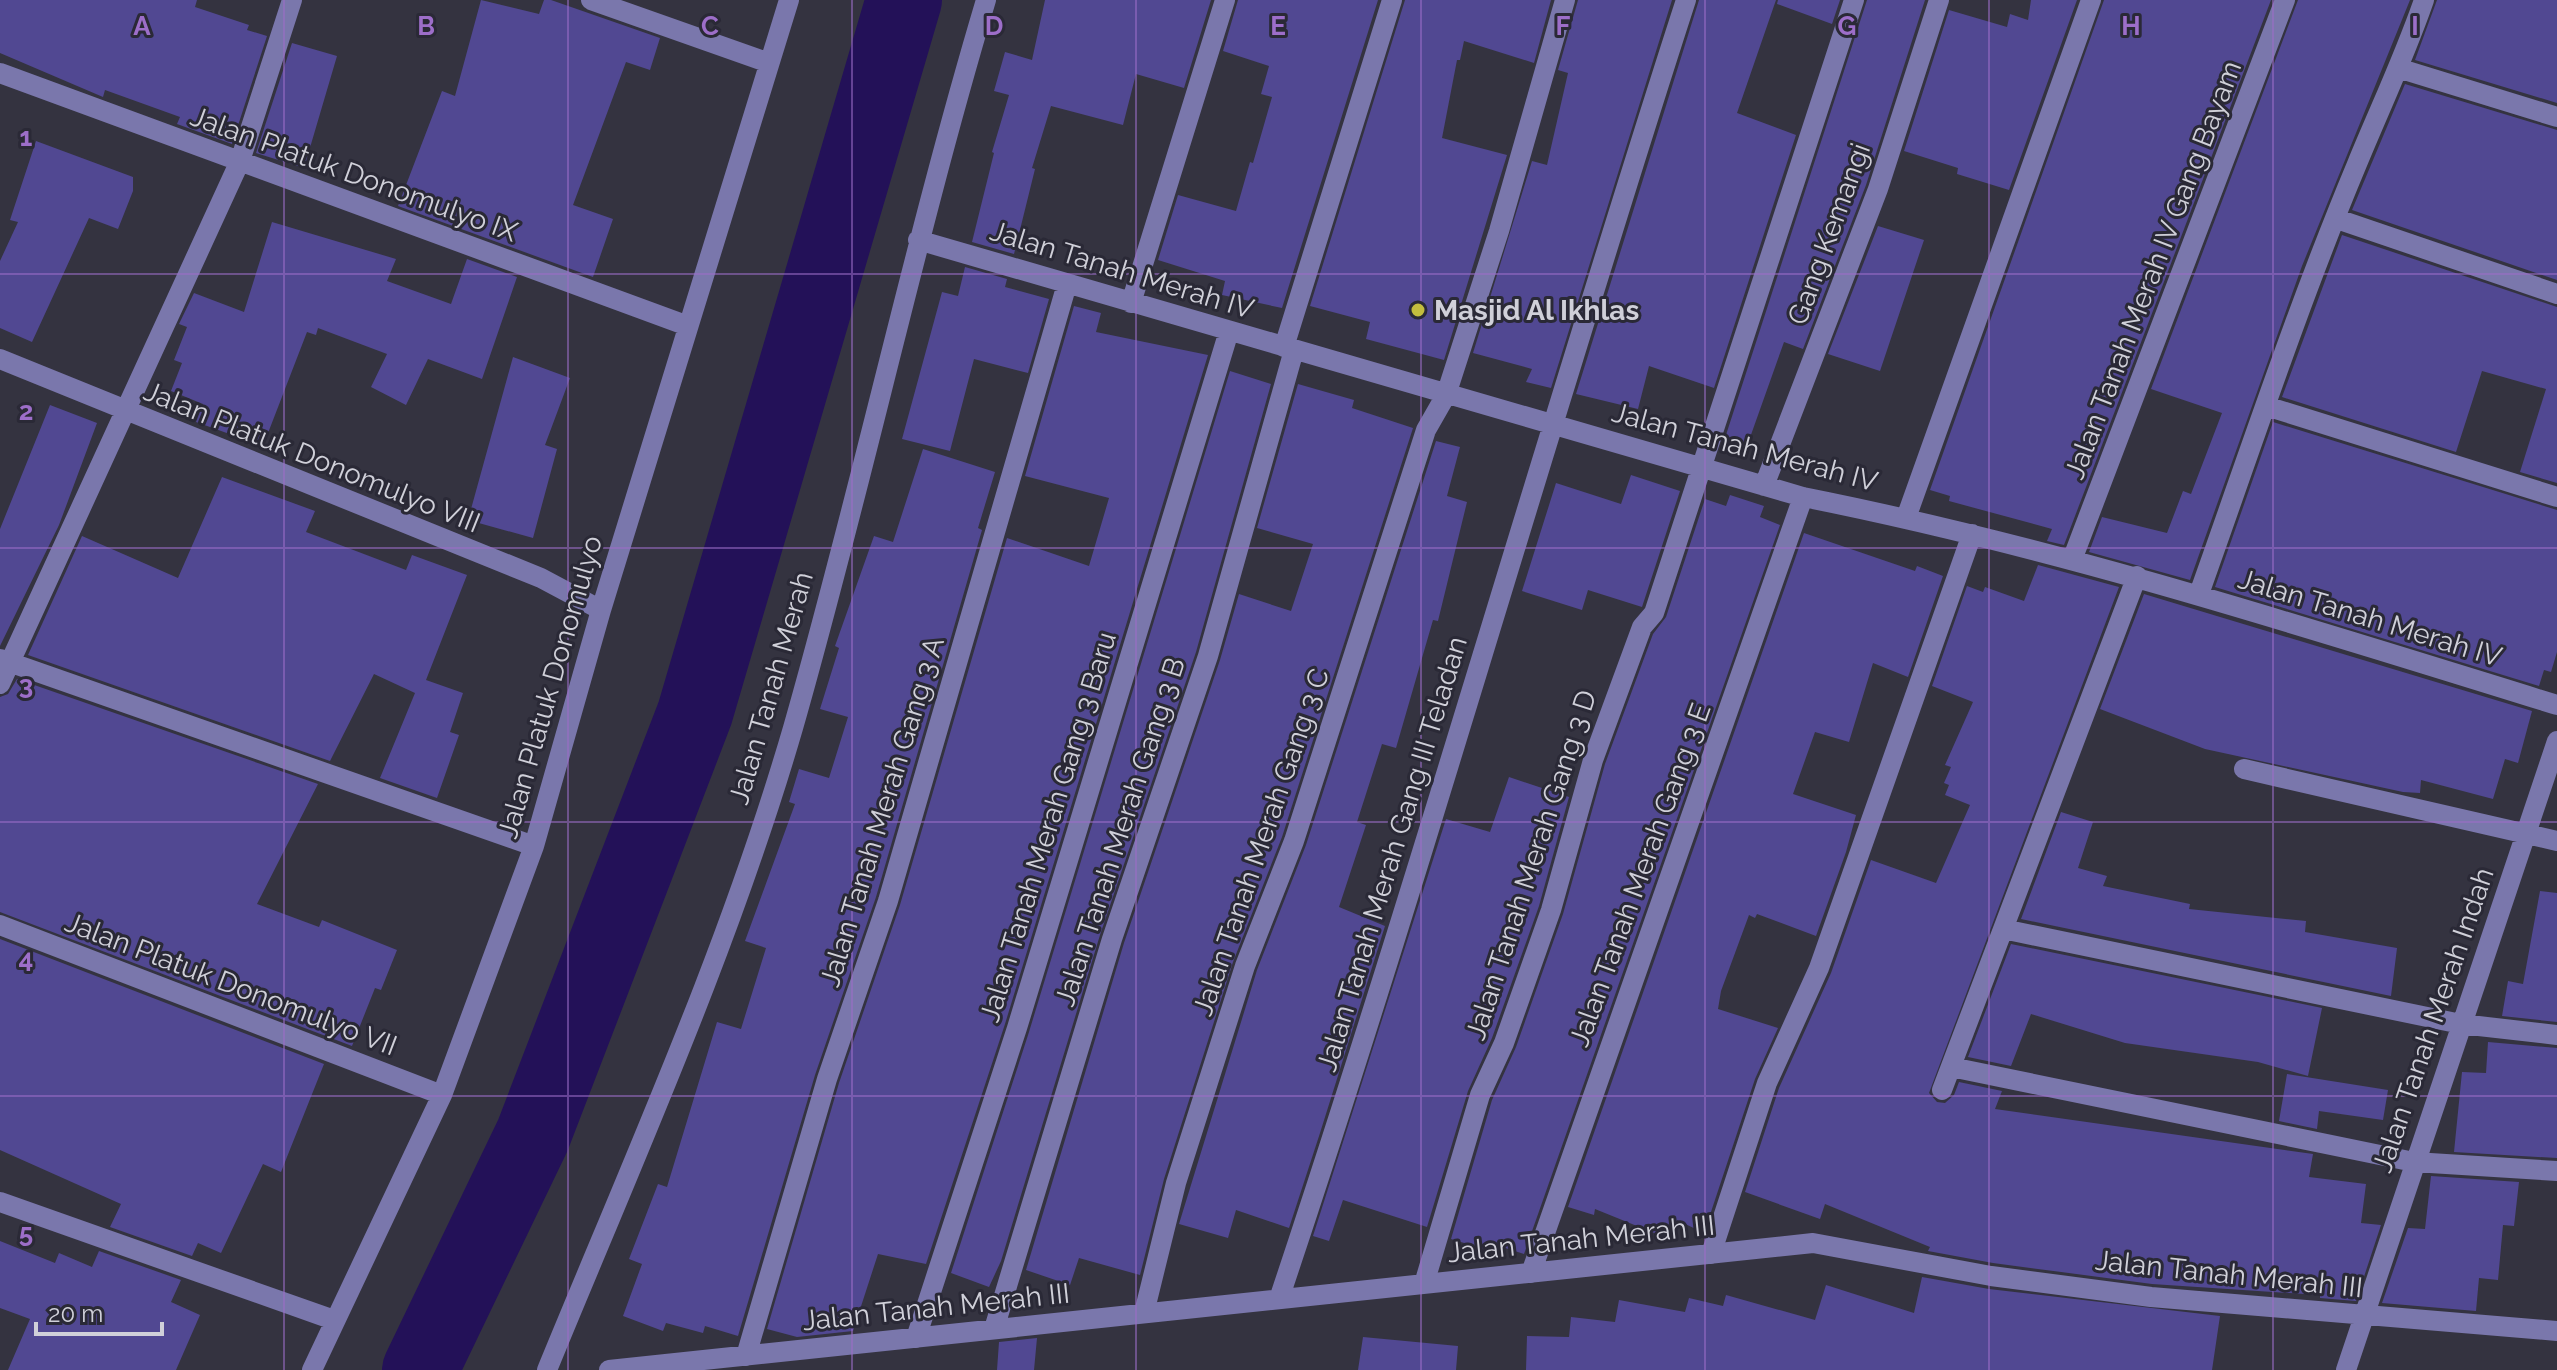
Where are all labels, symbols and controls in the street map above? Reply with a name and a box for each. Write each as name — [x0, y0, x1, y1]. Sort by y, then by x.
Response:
text: A — [133, 11, 151, 41]
text: B — [417, 11, 435, 41]
text: C — [701, 11, 719, 41]
text: D — [985, 11, 1003, 41]
text: E — [1270, 11, 1286, 41]
text: F — [1556, 11, 1571, 41]
text: G — [1838, 11, 1856, 41]
text: H — [2121, 11, 2141, 41]
text: I — [2411, 11, 2419, 41]
street label: Jalan Tanah Merah IV Gang Bayam — [2058, 56, 2248, 484]
street label: Jalan Platuk Donomulyo IX — [186, 99, 522, 249]
text: 1 — [20, 122, 33, 152]
street label: Gang Kemangi — [1781, 139, 1877, 329]
street label: Jalan Tanah Merah IV — [986, 214, 1258, 326]
place label: Masjid Al Ikhlas — [1434, 294, 1639, 327]
marker: Masjid Al Ikhlas — [1409, 301, 1427, 319]
street label: Jalan Platuk Donomulyo VIII — [139, 374, 485, 540]
text: 2 — [19, 396, 33, 426]
street label: Jalan Tanah Merah IV — [1609, 396, 1881, 498]
street label: Jalan Platuk Donomulyo — [491, 532, 609, 842]
street label: Jalan Tanah Merah IV — [2234, 562, 2506, 674]
street label: Jalan Tanah Merah — [722, 568, 820, 808]
street label: Jalan Tanah Merah Gang 3 Baru — [972, 627, 1124, 1027]
street label: Jalan Tanah Merah Gang III Teladan — [1310, 632, 1474, 1076]
street label: Jalan Tanah Merah Gang 3 A — [813, 633, 951, 991]
street label: Jalan Tanah Merah Gang 3 B — [1048, 653, 1192, 1011]
street label: Jalan Tanah Merah Gang 3 C — [1186, 664, 1336, 1020]
text: 3 — [19, 670, 33, 700]
street label: Jalan Tanah Merah Gang 3 D — [1459, 686, 1603, 1044]
street label: Jalan Tanah Merah Gang 3 E — [1562, 699, 1718, 1051]
street label: Jalan Tanah Merah Indah — [2365, 863, 2501, 1177]
street label: Jalan Platuk Donomulyo VII — [60, 905, 402, 1063]
text: 4 — [19, 944, 33, 974]
street label: Jalan Tanah Merah III — [1446, 1209, 1716, 1269]
text: 5 — [19, 1218, 33, 1248]
street label: Jalan Tanah Merah III — [2094, 1244, 2364, 1304]
street label: Jalan Tanah Merah III — [801, 1277, 1071, 1337]
scale bar — [36, 1286, 162, 1336]
text: 20 m — [48, 1299, 103, 1328]

